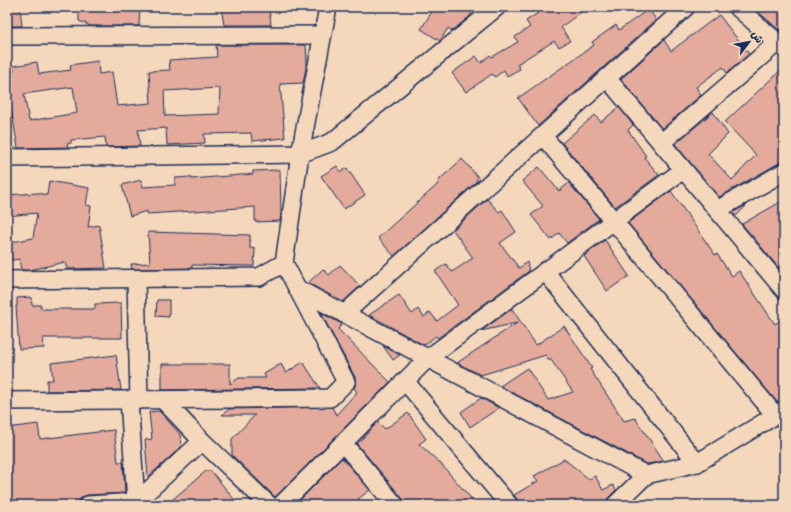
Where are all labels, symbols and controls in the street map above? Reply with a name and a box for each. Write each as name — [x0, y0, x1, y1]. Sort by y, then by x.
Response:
north arrow — [729, 22, 769, 62]
text: ش — [746, 27, 767, 47]

